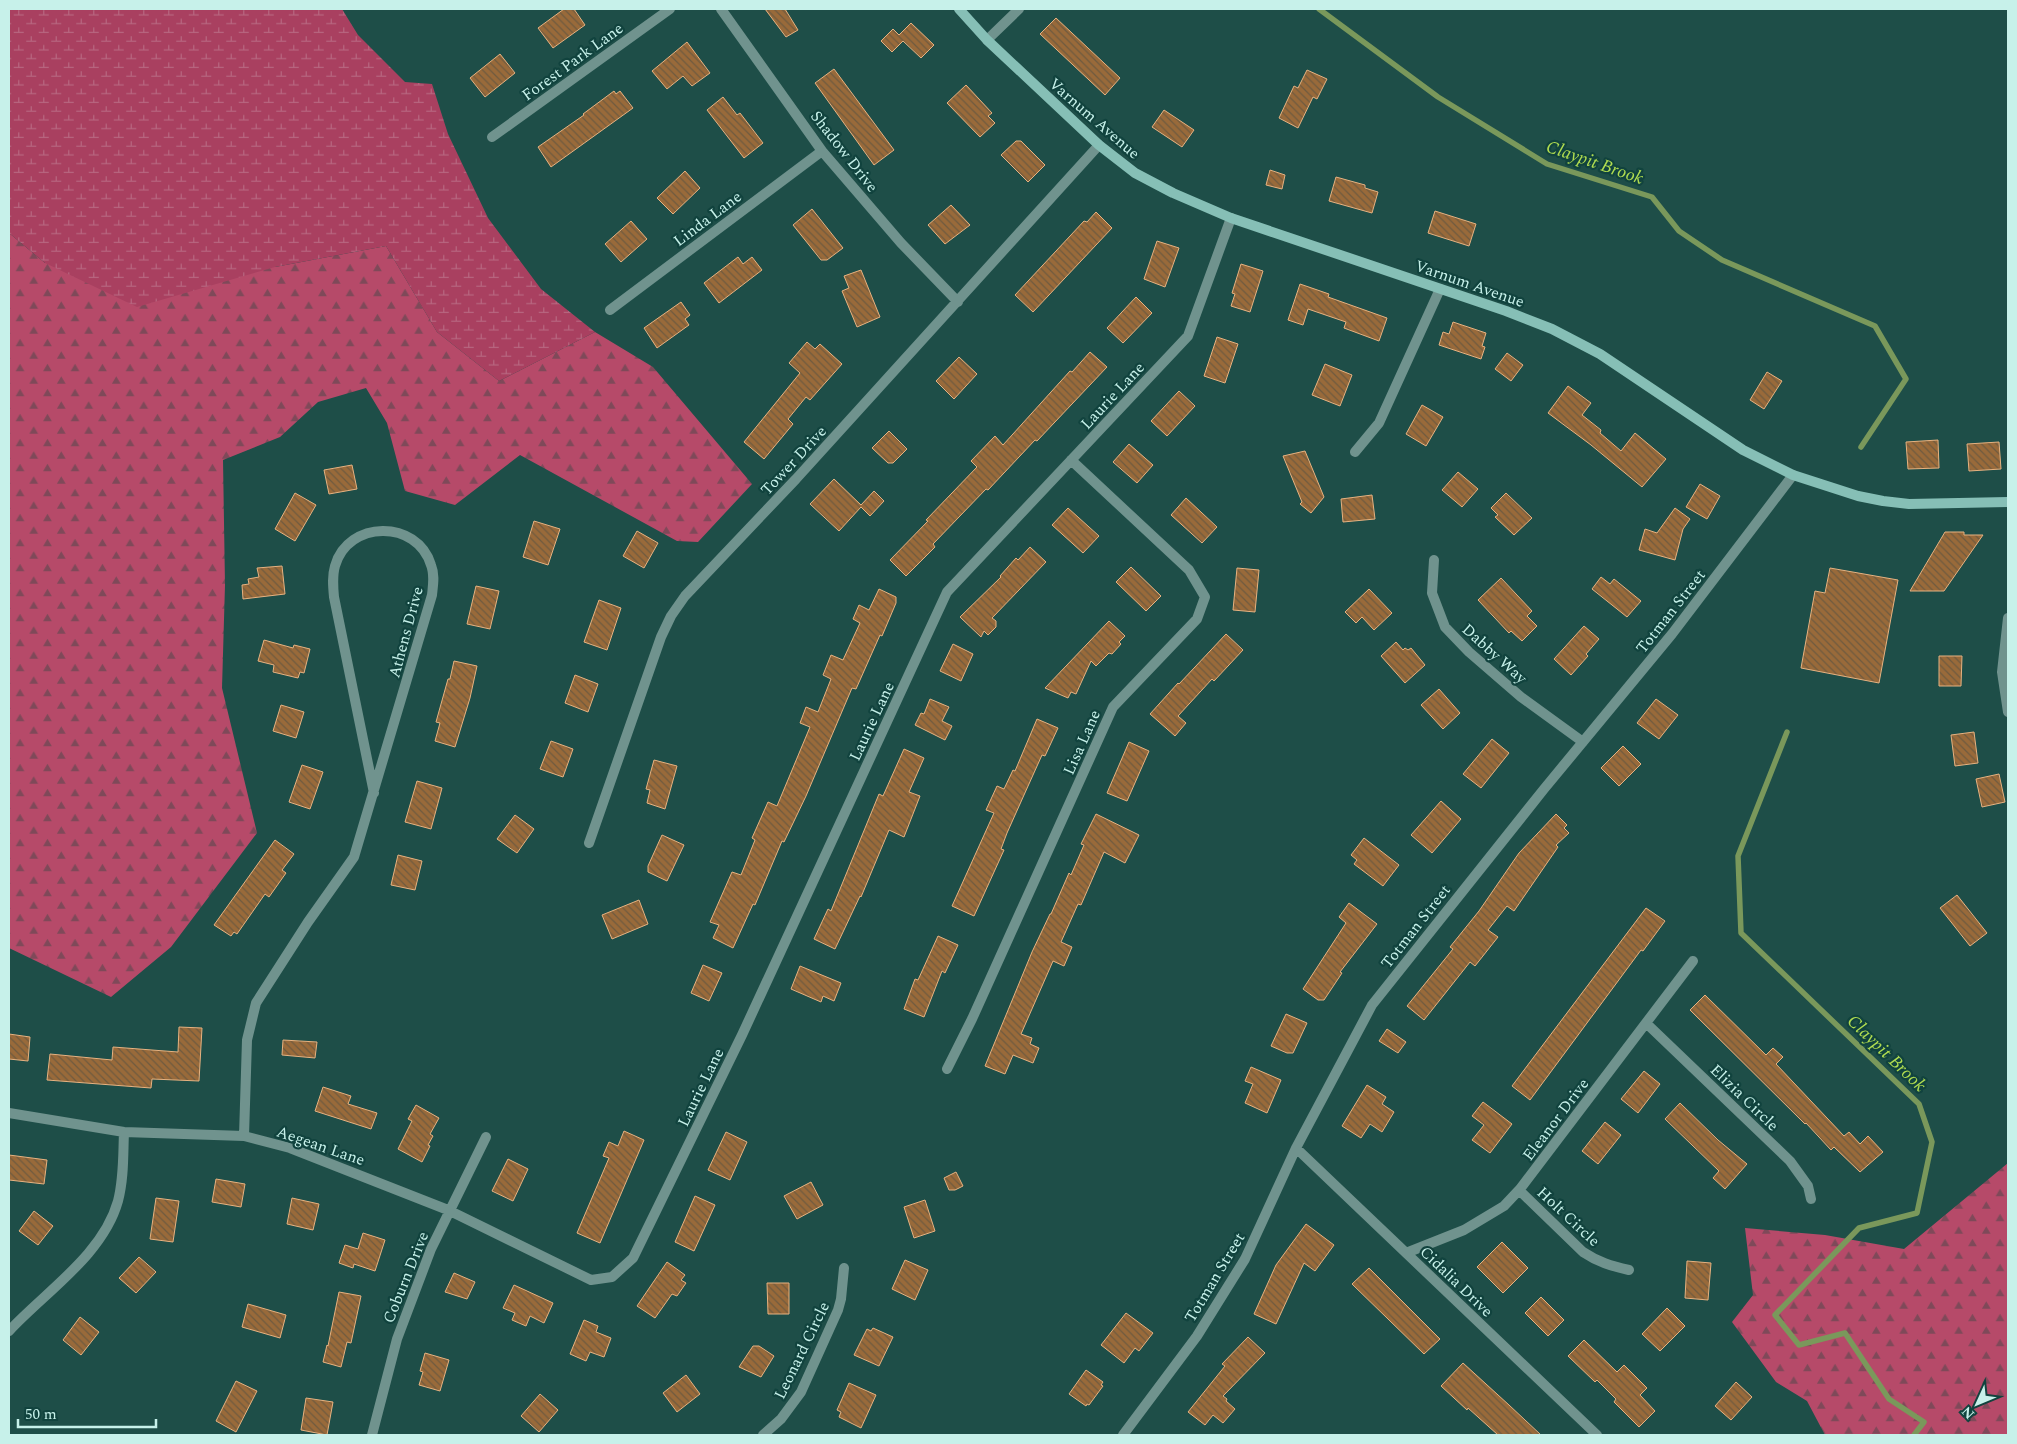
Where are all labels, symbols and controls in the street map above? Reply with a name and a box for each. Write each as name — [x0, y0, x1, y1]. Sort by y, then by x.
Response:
street label: Forest Park Lane — [517, 17, 628, 107]
street label: Varnum Avenue — [1043, 72, 1145, 165]
street label: Shadow Drive — [804, 105, 884, 198]
water label: Claypit Brook — [1542, 133, 1648, 192]
street label: Linda Lane — [668, 185, 747, 253]
street label: Varnum Avenue — [1412, 254, 1528, 314]
street label: Laurie Lane — [1075, 356, 1150, 435]
street label: Tower Drive — [755, 420, 832, 501]
street label: Totman Street — [1630, 564, 1712, 659]
street label: Athens Drive — [382, 584, 430, 681]
street label: Dabby Way — [1456, 618, 1533, 690]
street label: Laurie Lane — [843, 678, 901, 765]
street label: Lisa Lane — [1057, 706, 1107, 779]
street label: Totman Street — [1375, 879, 1457, 974]
water label: Claypit Brook — [1841, 1008, 1933, 1099]
street label: Laurie Lane — [671, 1044, 730, 1131]
street label: Elizia Circle — [1704, 1059, 1784, 1137]
street label: Eleanor Drive — [1517, 1073, 1595, 1166]
street label: Aegean Lane — [273, 1120, 368, 1172]
street label: Holt Circle — [1531, 1181, 1605, 1252]
street label: Coburn Drive — [377, 1228, 435, 1327]
street label: Totman Street — [1178, 1228, 1251, 1327]
street label: Cidalia Drive — [1414, 1240, 1498, 1323]
street label: Leonard Circle — [768, 1298, 836, 1403]
north arrow — [1952, 1379, 2002, 1429]
scale bar — [18, 1396, 155, 1428]
text: N — [1956, 1401, 1980, 1424]
text: 50 m — [25, 1403, 57, 1426]

